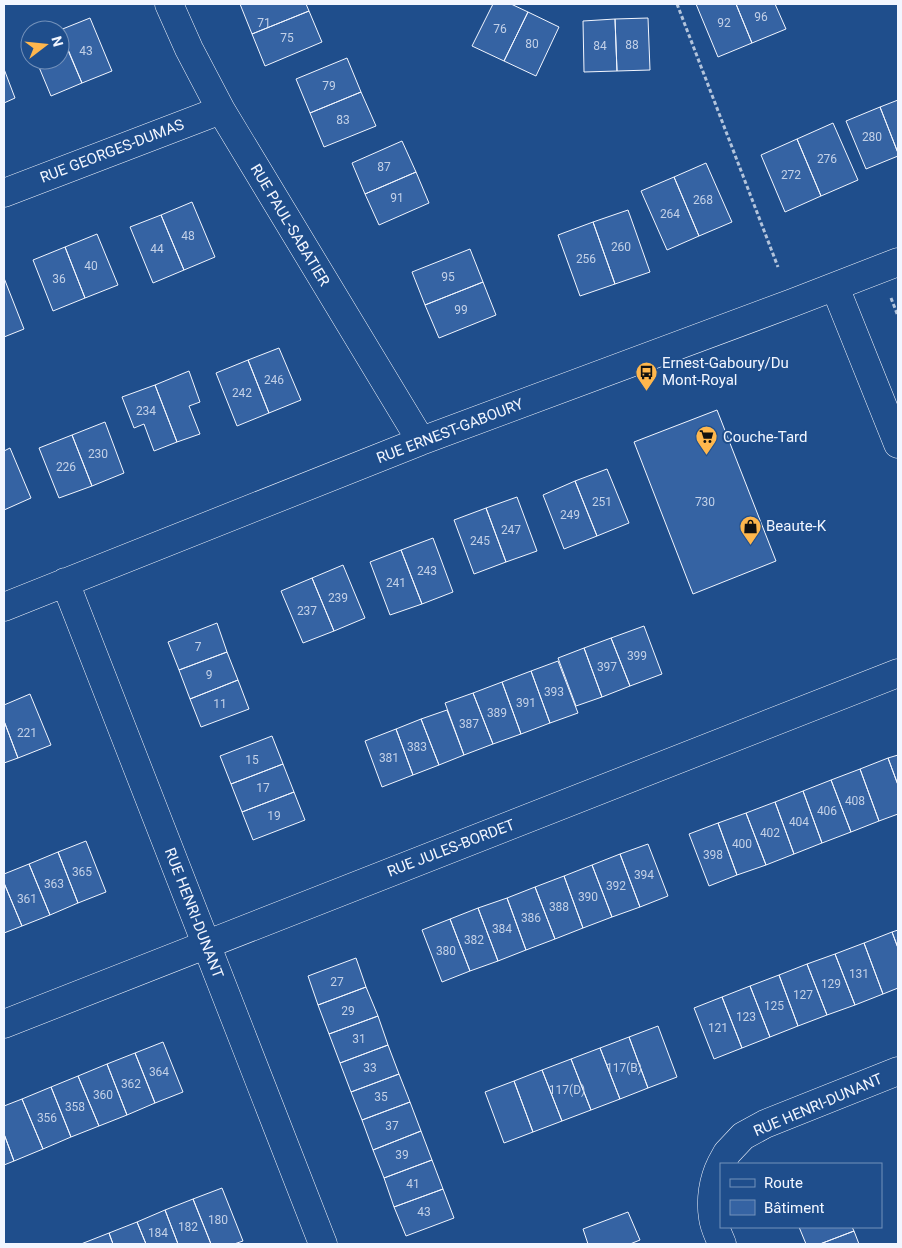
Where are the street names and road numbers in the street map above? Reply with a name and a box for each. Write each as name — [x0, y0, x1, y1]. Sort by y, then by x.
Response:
street label: RUE GEORGES-DUMAS — [37, 115, 187, 187]
street label: RUE PAUL-SABATIER — [246, 161, 334, 289]
street label: RUE ERNEST-GABOURY — [374, 395, 526, 467]
street label: RUE JULES-BORDET — [385, 815, 517, 881]
street label: RUE HENRI-DUNANT — [161, 845, 227, 981]
street label: RUE HENRI-DUNANT — [751, 1070, 885, 1140]

